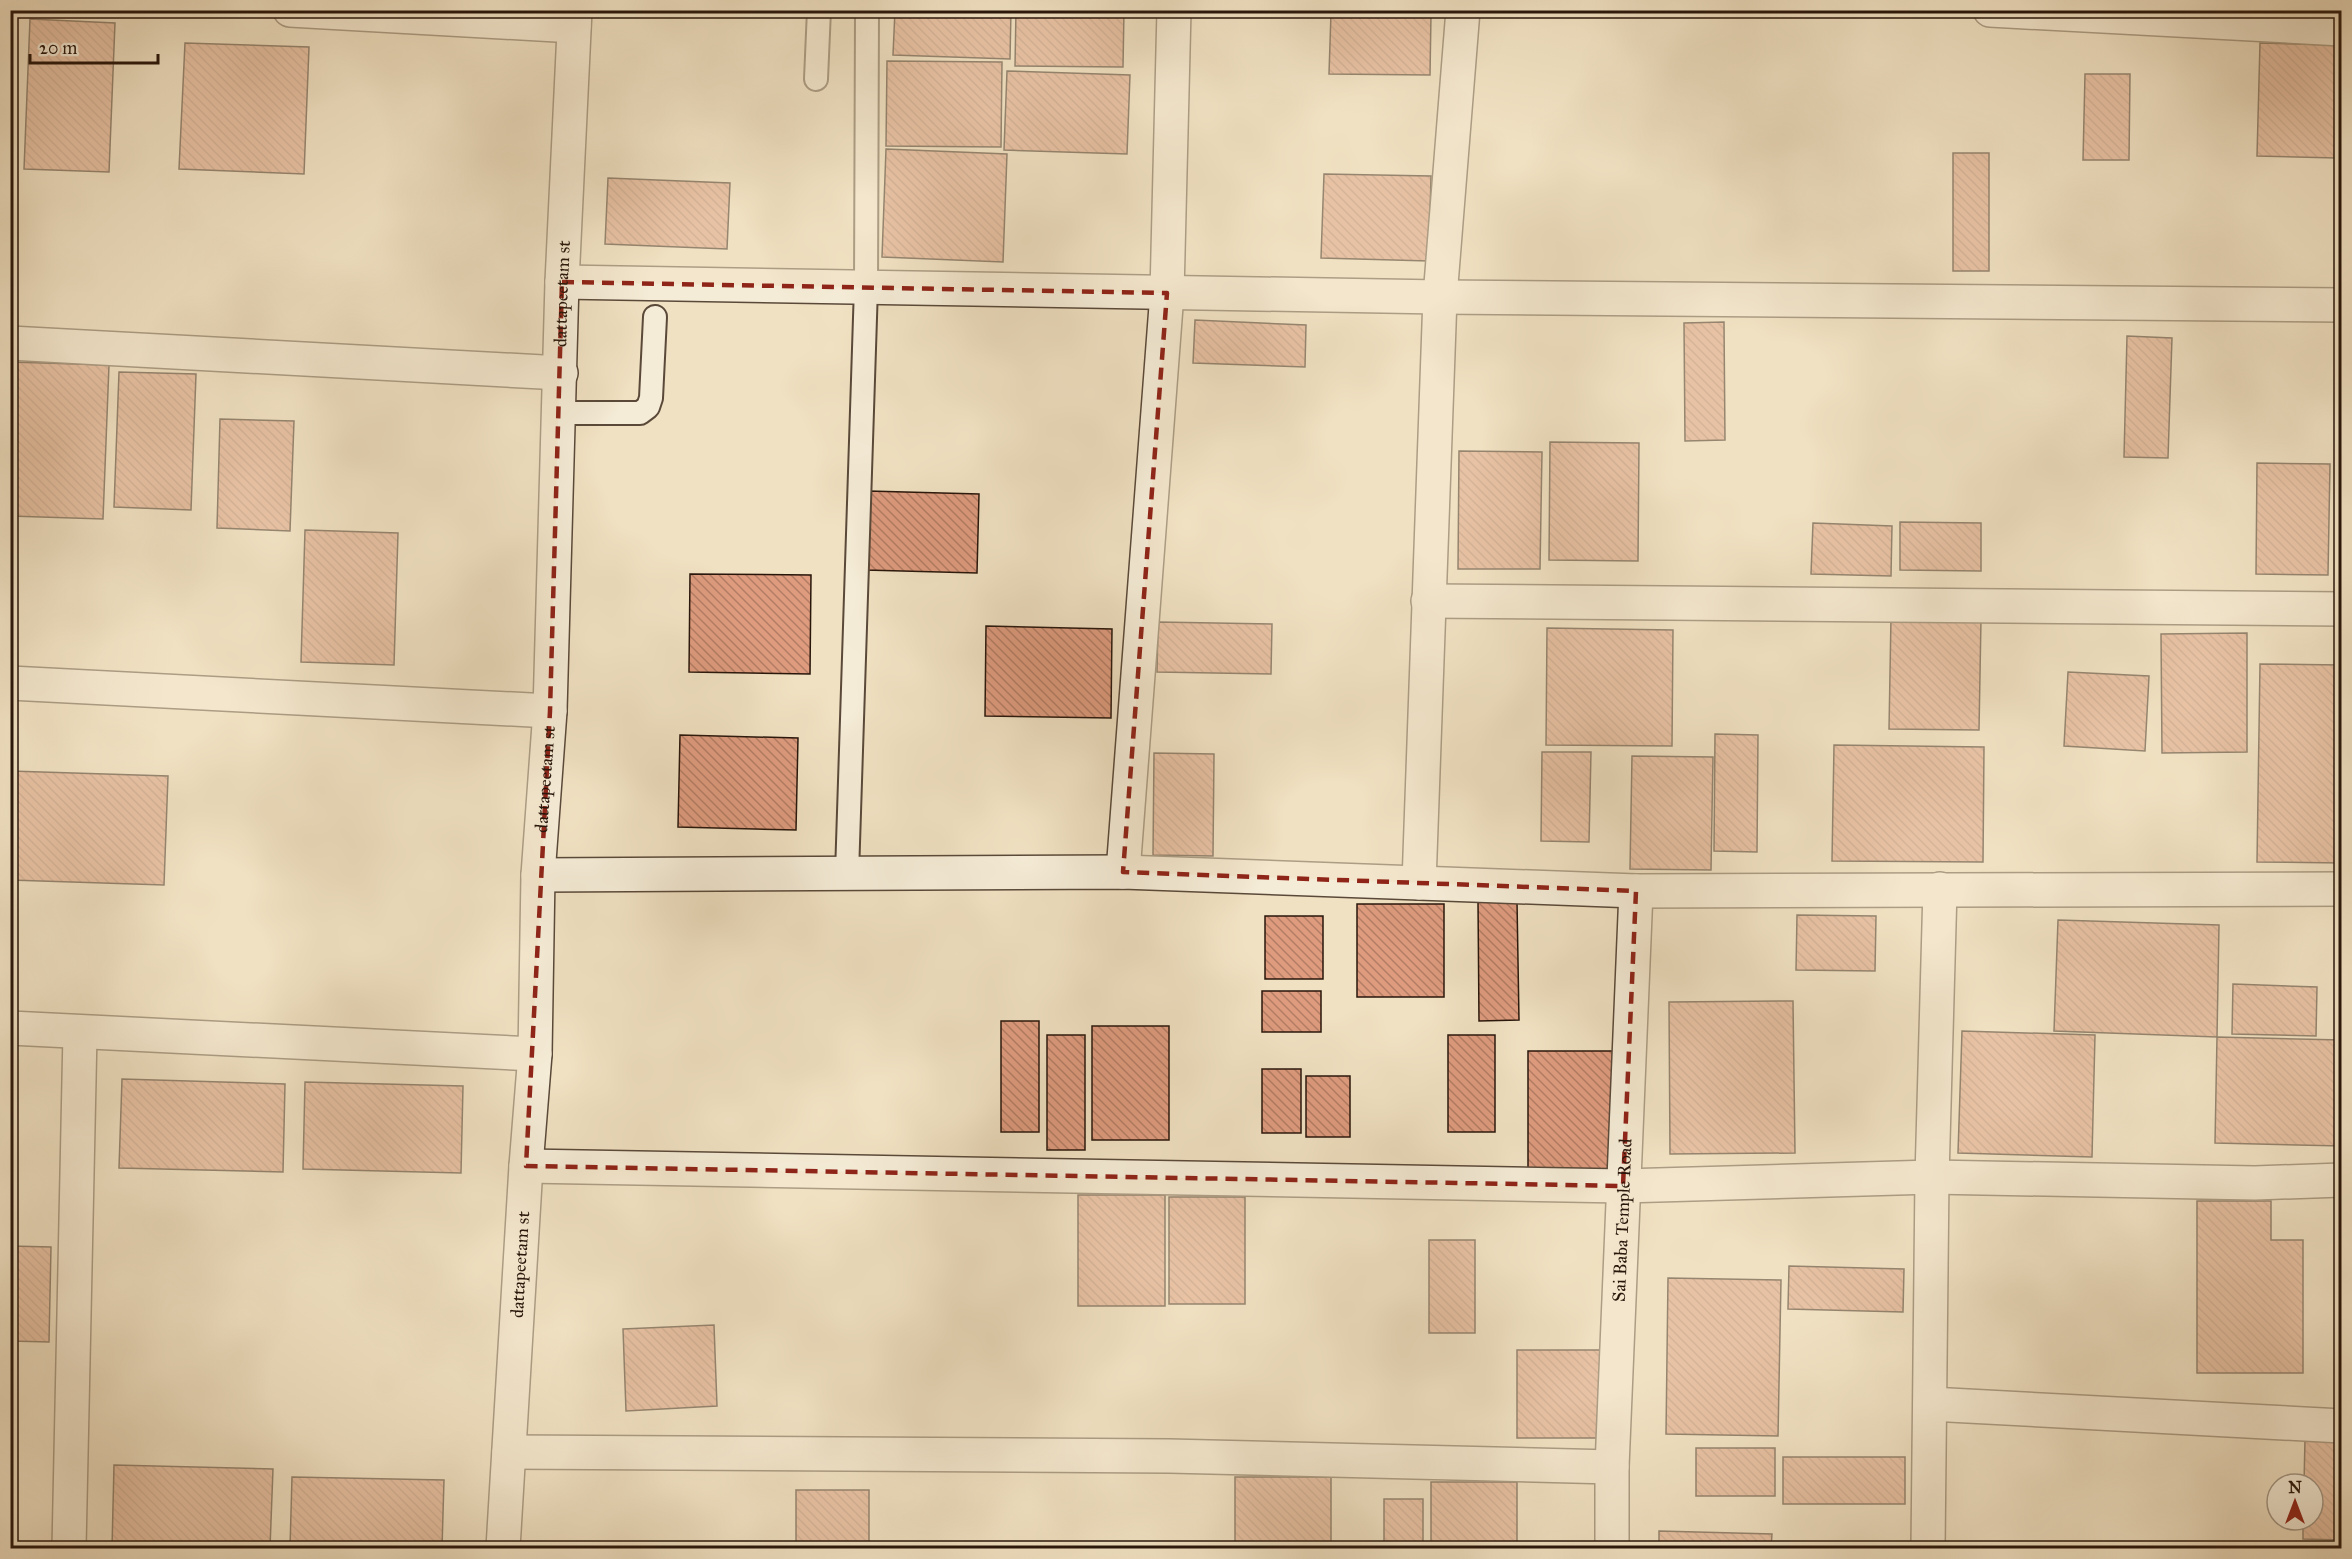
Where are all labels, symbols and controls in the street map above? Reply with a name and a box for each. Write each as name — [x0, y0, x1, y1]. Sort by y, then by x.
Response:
scale bar — [30, 27, 158, 65]
text: 20 m — [39, 37, 77, 59]
street label: dattapeetam st — [549, 239, 575, 347]
street label: dattapeetam st — [530, 725, 560, 833]
street label: Sai Baba Temple Road — [1608, 1138, 1637, 1302]
street label: dattapeetam st — [506, 1210, 534, 1319]
north arrow — [2265, 1472, 2325, 1532]
text: N — [2288, 1478, 2302, 1497]

